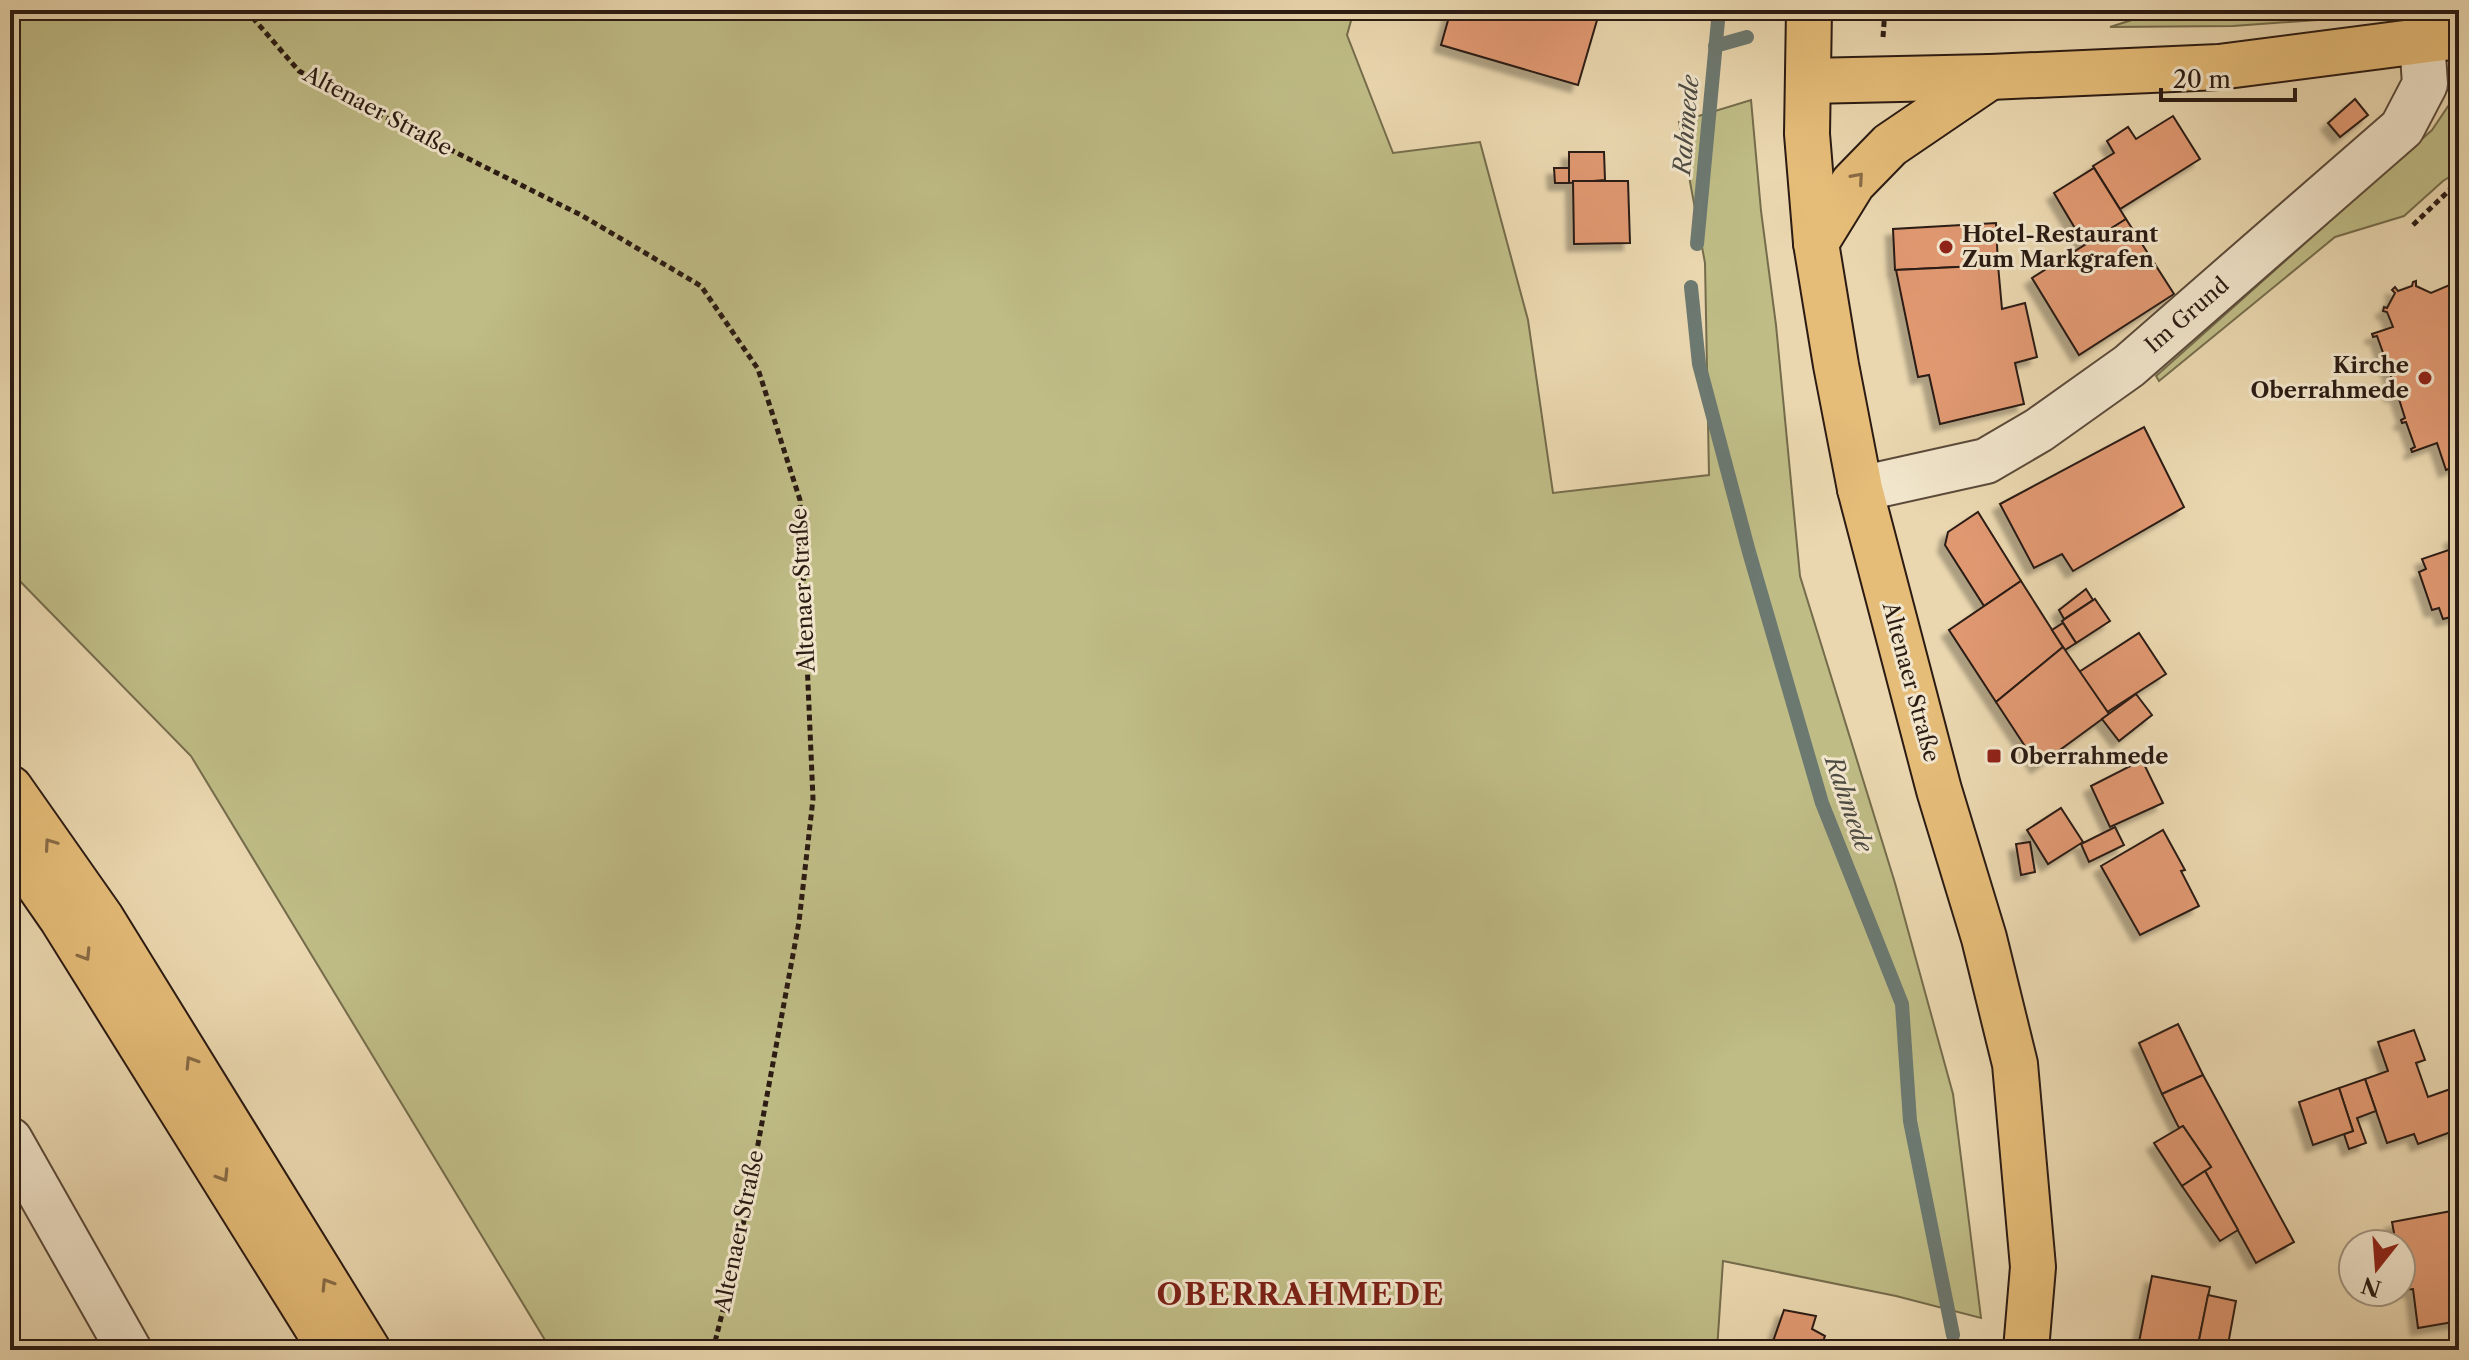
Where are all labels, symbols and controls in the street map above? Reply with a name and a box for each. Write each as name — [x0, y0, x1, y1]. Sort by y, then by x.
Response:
scale bar — [2161, 52, 2295, 102]
street label: Altenaer Straße — [298, 60, 457, 162]
text: 20 m — [2173, 65, 2231, 94]
water label: Rahmede — [1667, 73, 1705, 178]
one-way arrow — [1849, 172, 1863, 187]
place label: Hotel-Restaurant Zum Markgrafen — [1962, 221, 2158, 273]
marker: Hotel-Restaurant Zum Markgrafen — [1937, 238, 1955, 256]
street label: Im Grund — [2140, 271, 2234, 359]
place label: Kirche Oberrahmede — [2251, 352, 2409, 404]
marker: Kirche Oberrahmede — [2416, 369, 2434, 387]
street label: Altenaer Straße — [785, 507, 821, 674]
street label: Altenaer Straße — [1876, 598, 1945, 765]
place label: Oberrahmede — [2010, 743, 2168, 770]
marker: Oberrahmede — [1985, 747, 2003, 765]
water label: Rahmede — [1818, 750, 1879, 857]
one-way arrow — [45, 838, 60, 853]
one-way arrow — [76, 946, 91, 961]
one-way arrow — [185, 1056, 201, 1071]
street label: Altenaer Straße — [708, 1148, 769, 1315]
one-way arrow — [213, 1167, 228, 1182]
north arrow — [2337, 1228, 2417, 1308]
text: N — [2358, 1271, 2384, 1302]
district label: OBERRAHMEDE — [1156, 1276, 1446, 1313]
one-way arrow — [322, 1278, 337, 1292]

